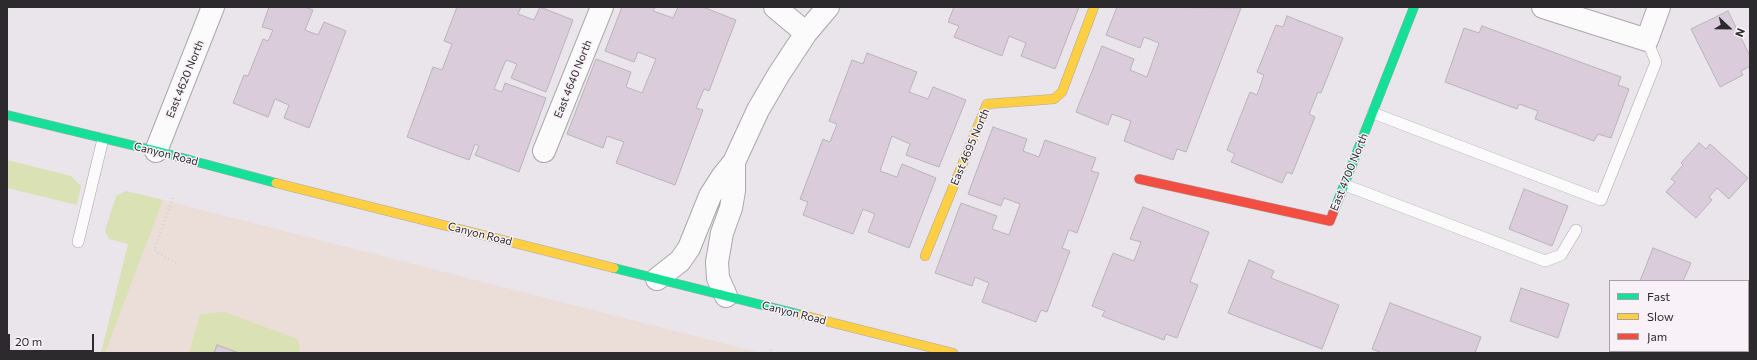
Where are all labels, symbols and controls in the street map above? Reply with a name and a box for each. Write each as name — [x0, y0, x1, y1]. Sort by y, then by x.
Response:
north arrow — [1709, 8, 1749, 48]
text: N — [1733, 26, 1748, 39]
street label: East 4620 North — [163, 38, 207, 120]
street label: East 4640 North — [551, 38, 595, 120]
street label: East 4695 North — [948, 107, 992, 187]
street label: East 4700 North — [1327, 131, 1371, 213]
street label: Canyon Road — [133, 140, 199, 168]
street label: Canyon Road — [447, 220, 513, 248]
legend — [1609, 280, 1749, 352]
text: Fast — [1647, 289, 1670, 303]
street label: Canyon Road — [761, 299, 827, 327]
text: Slow — [1647, 309, 1674, 323]
scale bar — [10, 326, 96, 352]
text: Jam — [1647, 329, 1667, 343]
text: 20 m — [15, 334, 42, 348]

